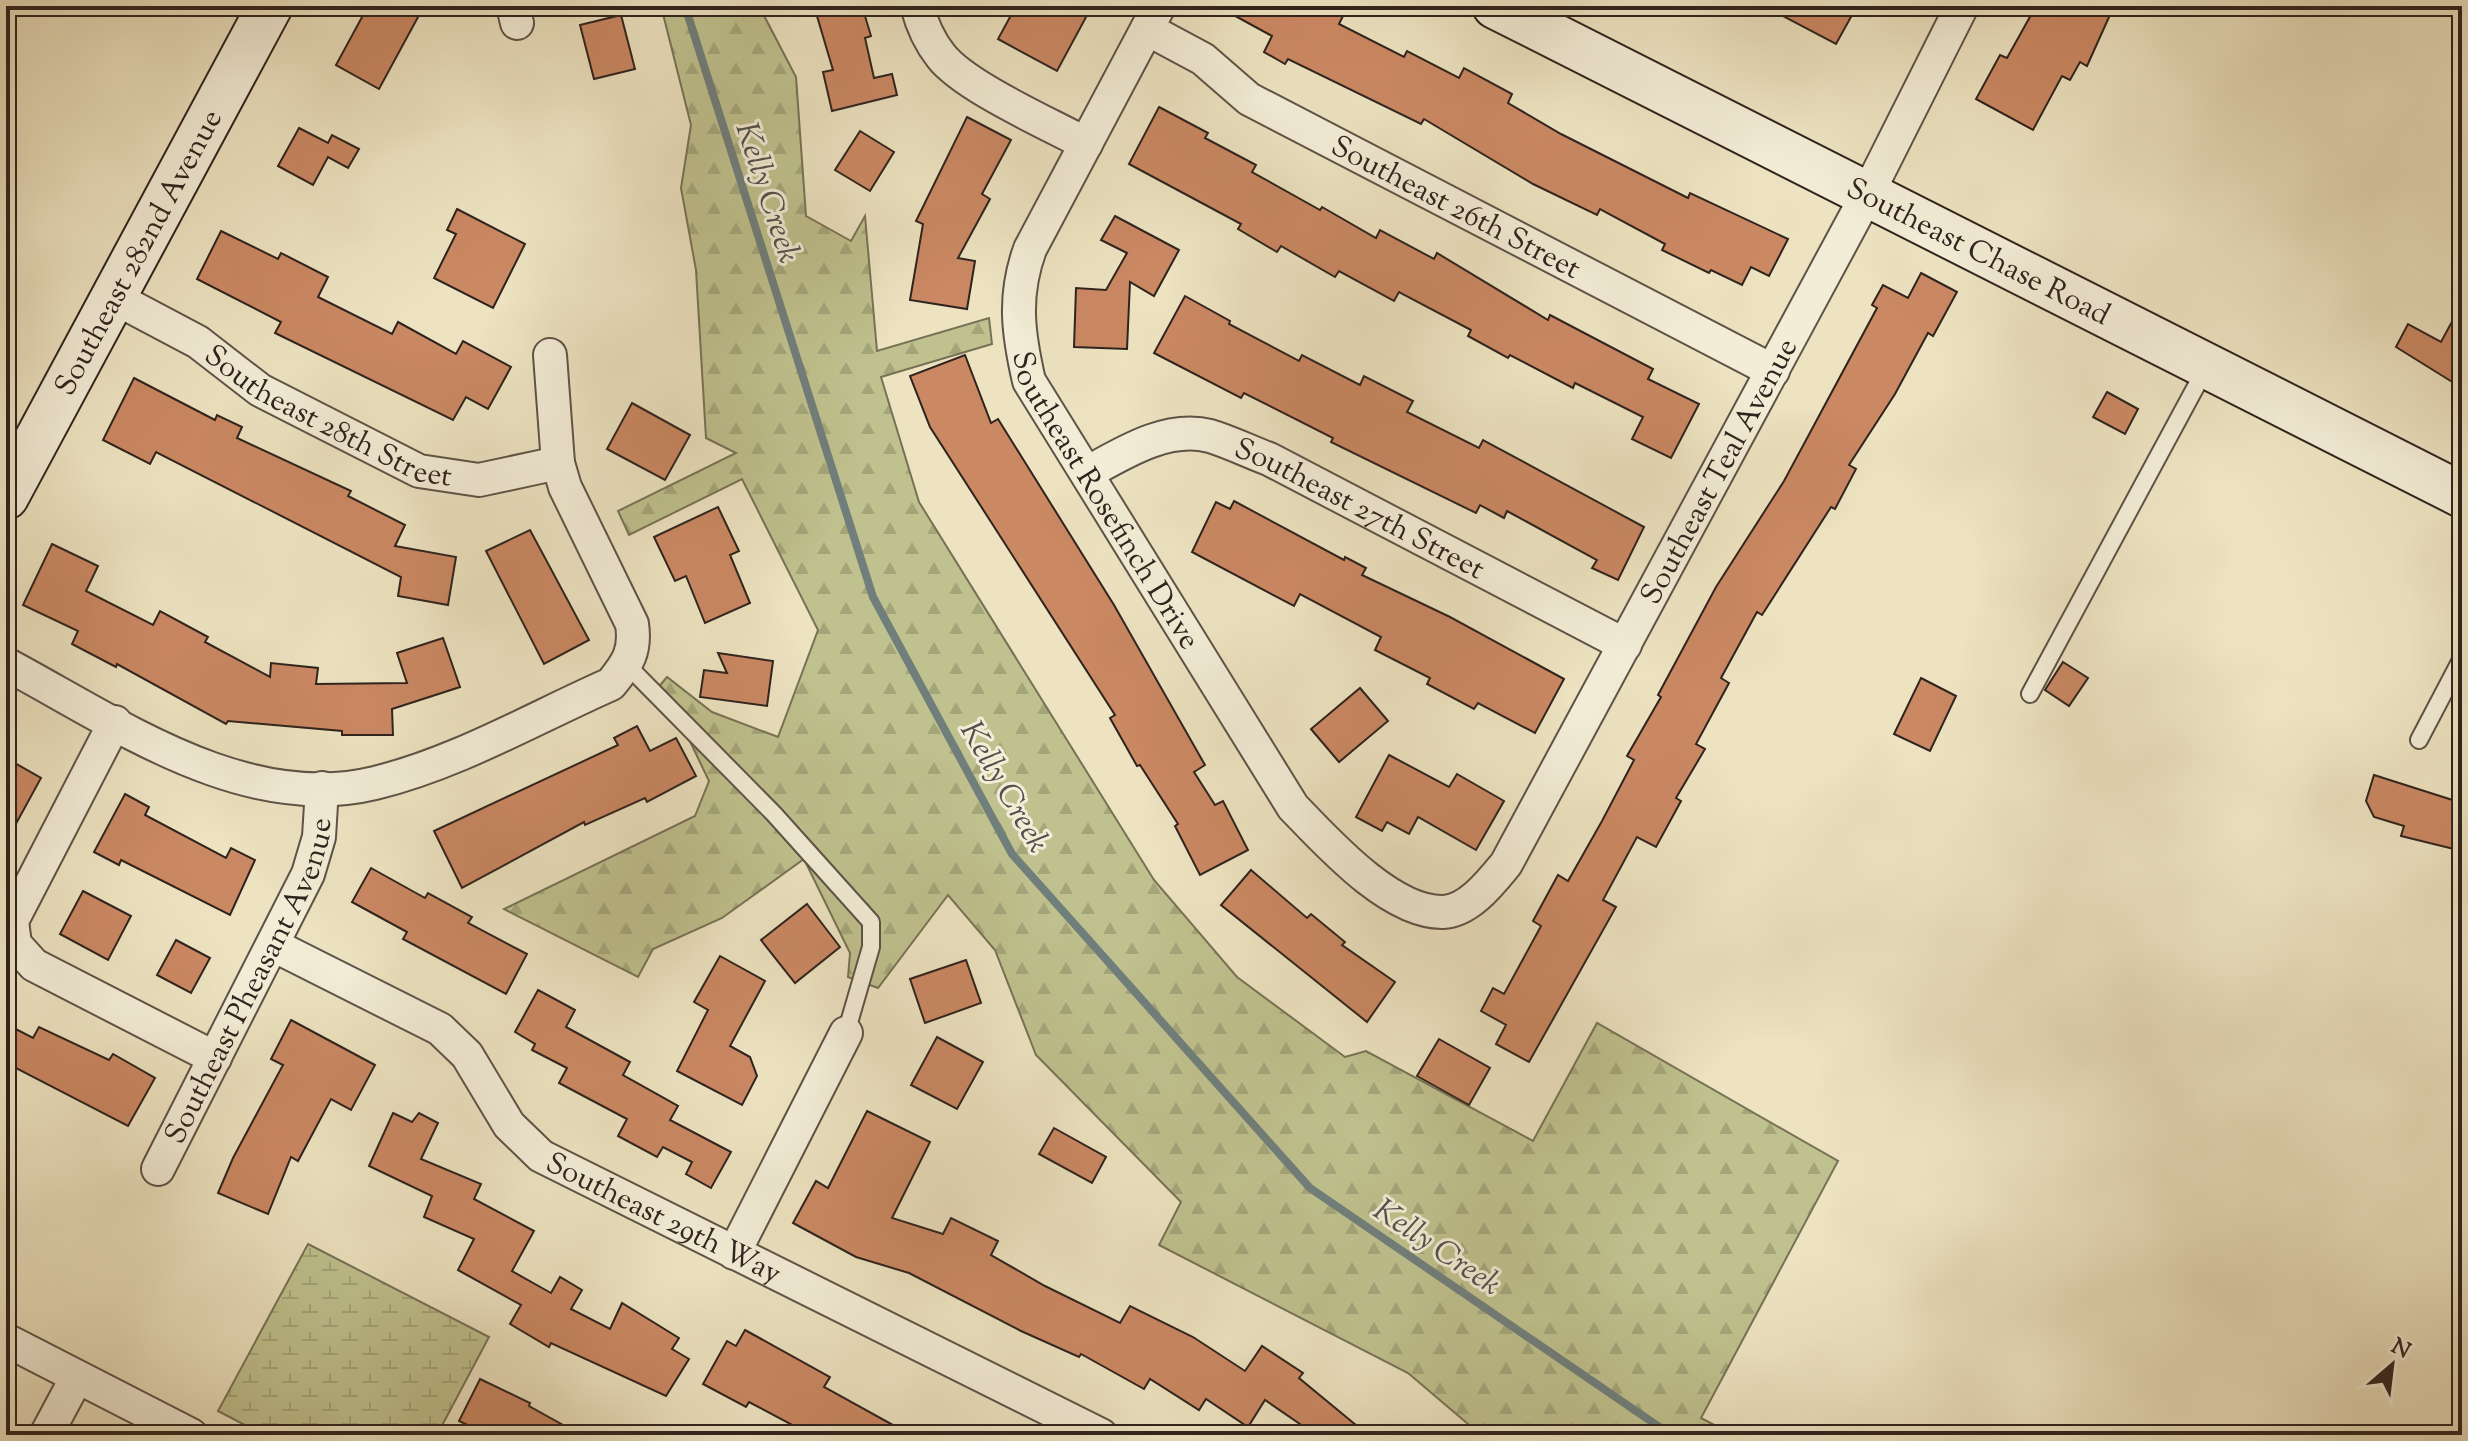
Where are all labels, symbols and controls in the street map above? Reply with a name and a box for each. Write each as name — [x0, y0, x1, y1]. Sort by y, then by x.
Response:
street label: Southeast 282nd Avenue — [45, 103, 234, 404]
water label: Kelly Creek — [722, 117, 810, 269]
street label: Southeast 26th Street — [1323, 126, 1588, 291]
street label: Southeast Chase Road — [1838, 168, 2117, 338]
street label: Southeast Teal Avenue — [1631, 331, 1810, 613]
street label: Southeast 28th Street — [194, 335, 455, 500]
street label: Southeast Rosefinch Drive — [999, 348, 1209, 658]
street label: Southeast 27th Street — [1227, 428, 1491, 592]
water label: Kelly Creek — [947, 713, 1060, 862]
street label: Southeast Pheasant Avenue — [155, 817, 344, 1152]
street label: Southeast 29th Way — [538, 1143, 788, 1296]
water label: Kelly Creek — [1363, 1189, 1509, 1308]
north arrow — [2352, 1325, 2432, 1405]
text: N — [2385, 1332, 2416, 1368]

